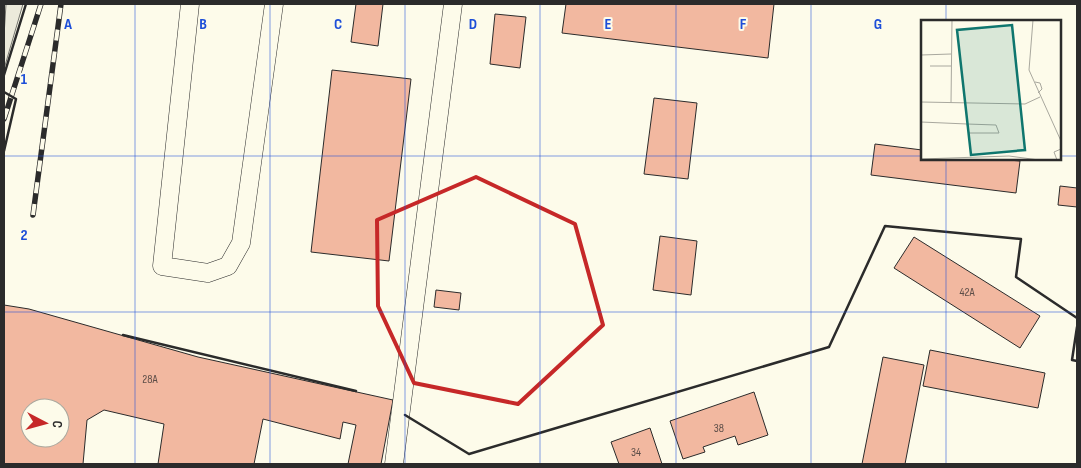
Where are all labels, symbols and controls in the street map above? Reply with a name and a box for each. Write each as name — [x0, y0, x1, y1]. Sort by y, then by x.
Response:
text: A — [63, 15, 72, 34]
text: B — [199, 15, 207, 34]
text: C — [334, 15, 342, 34]
text: D — [469, 15, 477, 34]
text: E — [605, 15, 612, 34]
text: F — [740, 15, 747, 34]
text: G — [874, 15, 882, 34]
inset map — [921, 20, 1061, 160]
text: 1 — [21, 70, 28, 89]
text: 2 — [20, 226, 28, 245]
house number: 42А — [959, 285, 975, 300]
house number: 28А — [142, 372, 159, 387]
north arrow — [20, 398, 70, 448]
text: С — [49, 420, 66, 429]
house number: 38 — [714, 421, 724, 436]
house number: 34 — [631, 445, 641, 460]

